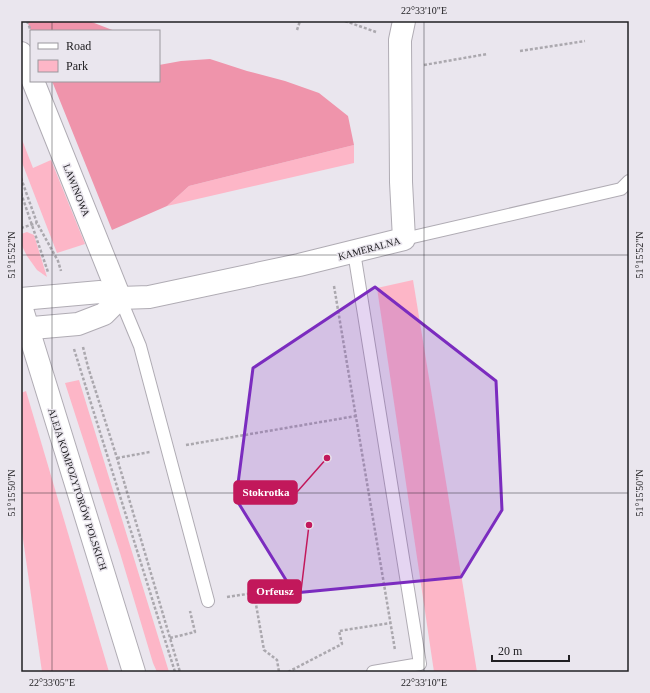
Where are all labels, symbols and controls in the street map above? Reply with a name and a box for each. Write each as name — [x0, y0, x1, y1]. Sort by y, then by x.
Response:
text: 22°33'10"E — [401, 5, 447, 16]
legend — [30, 30, 160, 82]
text: Road — [66, 39, 91, 53]
text: Park — [66, 59, 88, 73]
street label: LAWINOWA — [61, 162, 92, 219]
text: 51°15'52"N — [6, 231, 17, 279]
text: 51°15'52"N — [634, 231, 645, 279]
street label: KAMERALNA — [337, 235, 402, 262]
street label: ALEJA KOMPOZYTORÓW POLSKICH — [46, 407, 109, 572]
text: 51°15'50"N — [6, 469, 17, 517]
text: 51°15'50"N — [634, 469, 645, 517]
callout: Stokrotka — [234, 481, 297, 504]
text: Stokrotka — [243, 486, 290, 498]
callout: Orfeusz — [248, 580, 301, 603]
text: Orfeusz — [256, 585, 294, 597]
scale bar — [492, 637, 569, 663]
text: 20 m — [498, 644, 523, 658]
text: 22°33'05"E — [29, 677, 75, 688]
text: 22°33'10"E — [401, 677, 447, 688]

